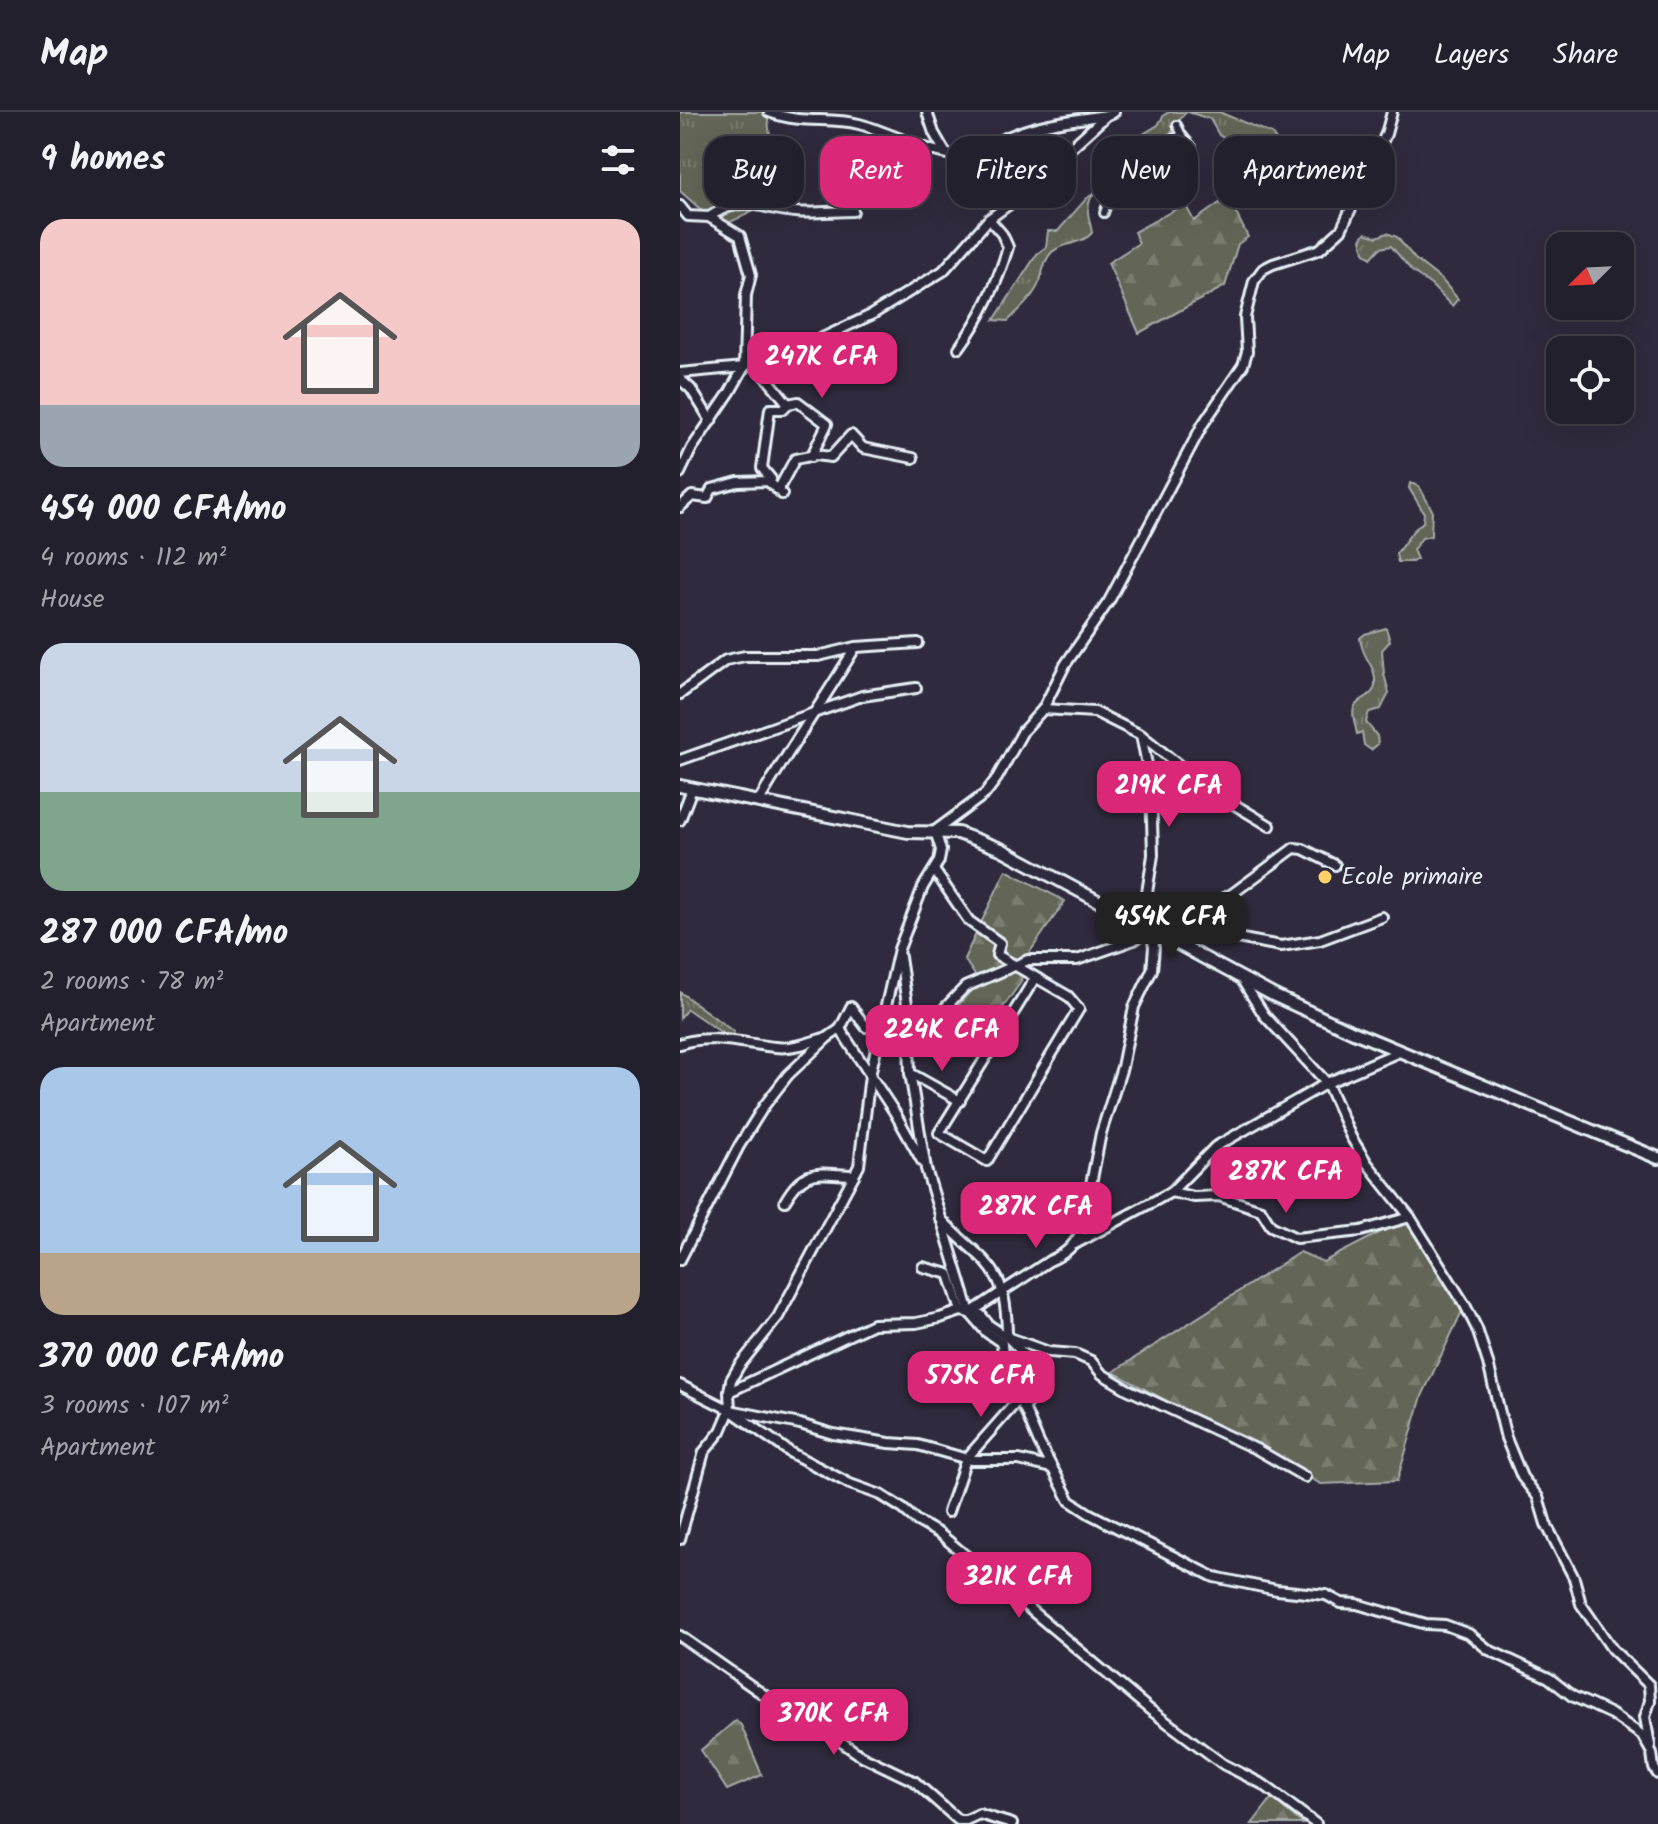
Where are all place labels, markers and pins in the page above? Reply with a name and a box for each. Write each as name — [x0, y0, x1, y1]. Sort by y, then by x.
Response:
pin: 247K CFA — [739, 332, 905, 400]
pin: 219K CFA — [1086, 761, 1252, 829]
place label: Ecole primaire — [1341, 858, 1483, 897]
marker: Ecole primaire — [1316, 868, 1334, 886]
pin: 454K CFA — [1088, 892, 1254, 960]
pin: 224K CFA — [859, 1005, 1025, 1073]
pin: 287K CFA — [1203, 1147, 1369, 1215]
pin: 287K CFA — [953, 1182, 1119, 1250]
pin: 575K CFA — [898, 1351, 1064, 1419]
pin: 321K CFA — [936, 1552, 1102, 1620]
pin: 370K CFA — [751, 1689, 917, 1757]

